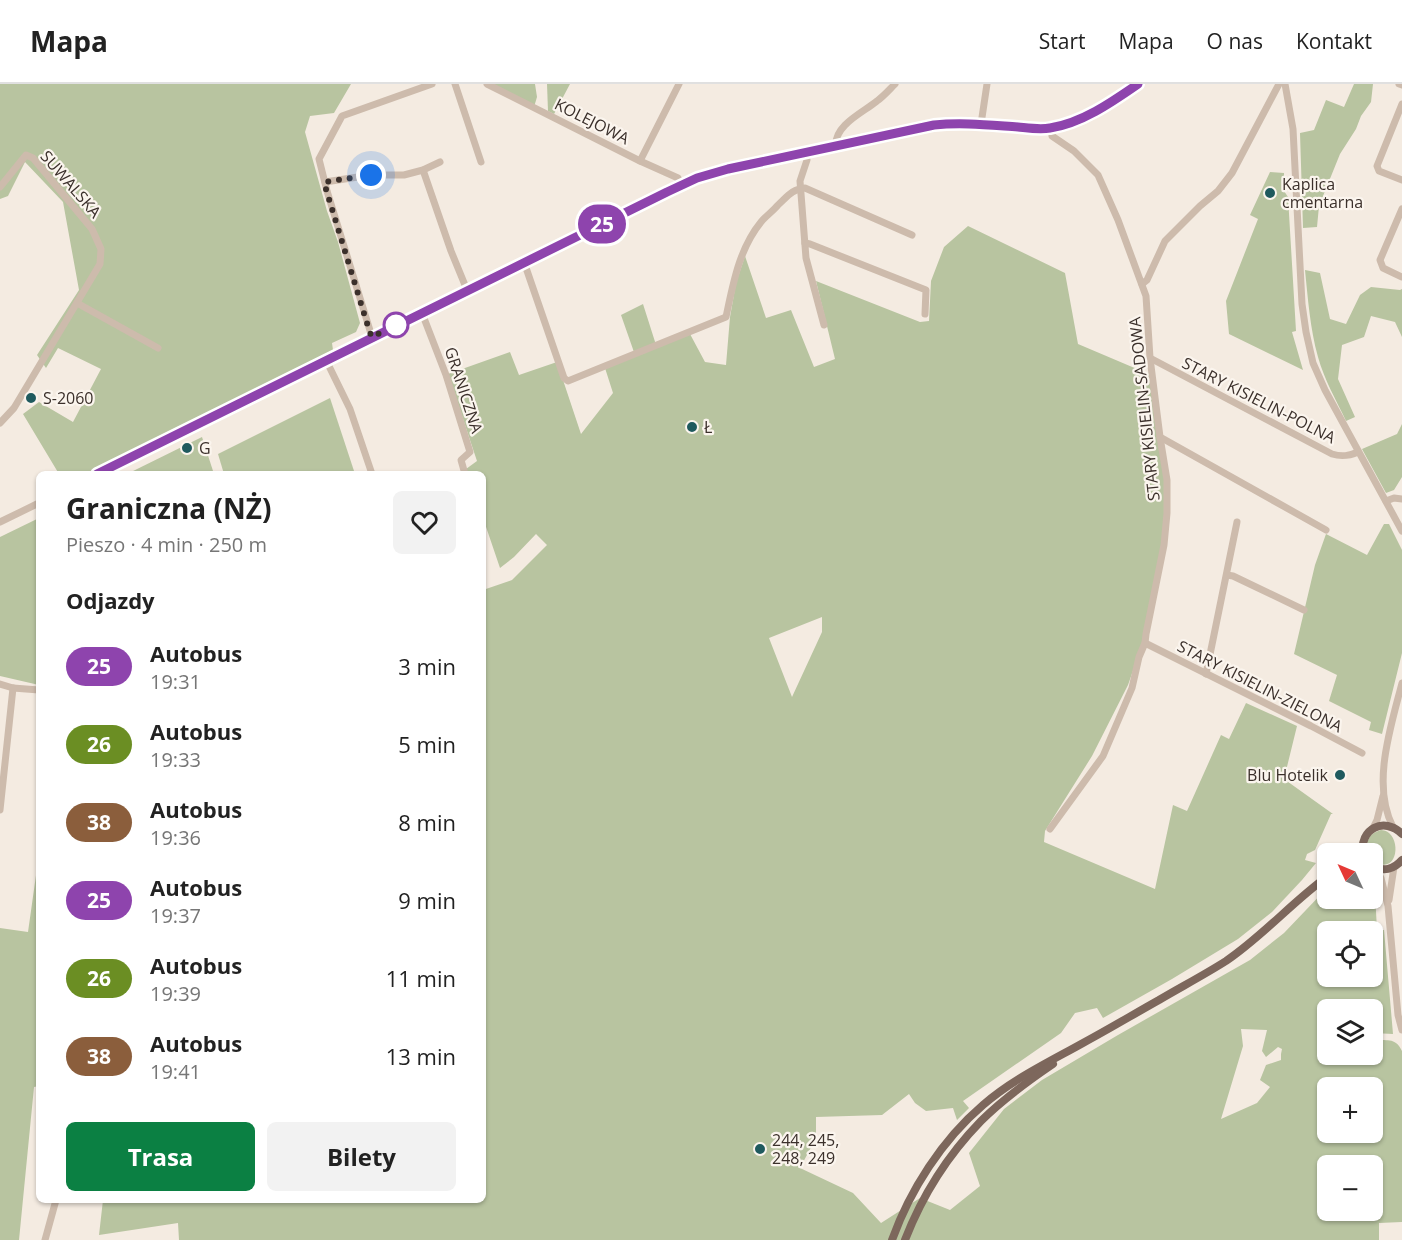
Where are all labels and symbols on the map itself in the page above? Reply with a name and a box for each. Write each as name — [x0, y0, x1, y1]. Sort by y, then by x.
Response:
street label: KOLEJOWA — [551, 93, 634, 150]
street label: SUWALSKA — [36, 146, 107, 223]
your location — [356, 160, 386, 190]
place label: Kaplica cmentarna — [1282, 173, 1363, 213]
marker: Kaplica cmentarna — [1263, 186, 1277, 200]
line badge: 25 — [575, 204, 629, 244]
unlabelled marker — [383, 312, 409, 338]
street label: STARY KISIELIN-SADOWA — [1123, 315, 1165, 502]
street label: GRANICZNA — [440, 344, 489, 437]
street label: STARY KISIELIN-POLNA — [1178, 352, 1340, 449]
place label: S-2060 — [43, 387, 94, 409]
marker: S-2060 — [24, 391, 38, 405]
place label: Ł — [704, 416, 712, 438]
marker: Ł — [685, 420, 699, 434]
place label: G — [199, 437, 211, 459]
marker: G — [180, 441, 194, 455]
street label: STARY KISIELIN-ZIELONA — [1174, 635, 1347, 738]
place label: Blu Hotelik — [1247, 764, 1329, 786]
marker: Blu Hotelik — [1333, 768, 1347, 782]
north arrow — [1317, 843, 1383, 909]
place label: 244, 245, 248, 249 — [772, 1129, 839, 1169]
marker: 244, 245, 248, 249 — [753, 1142, 767, 1156]

